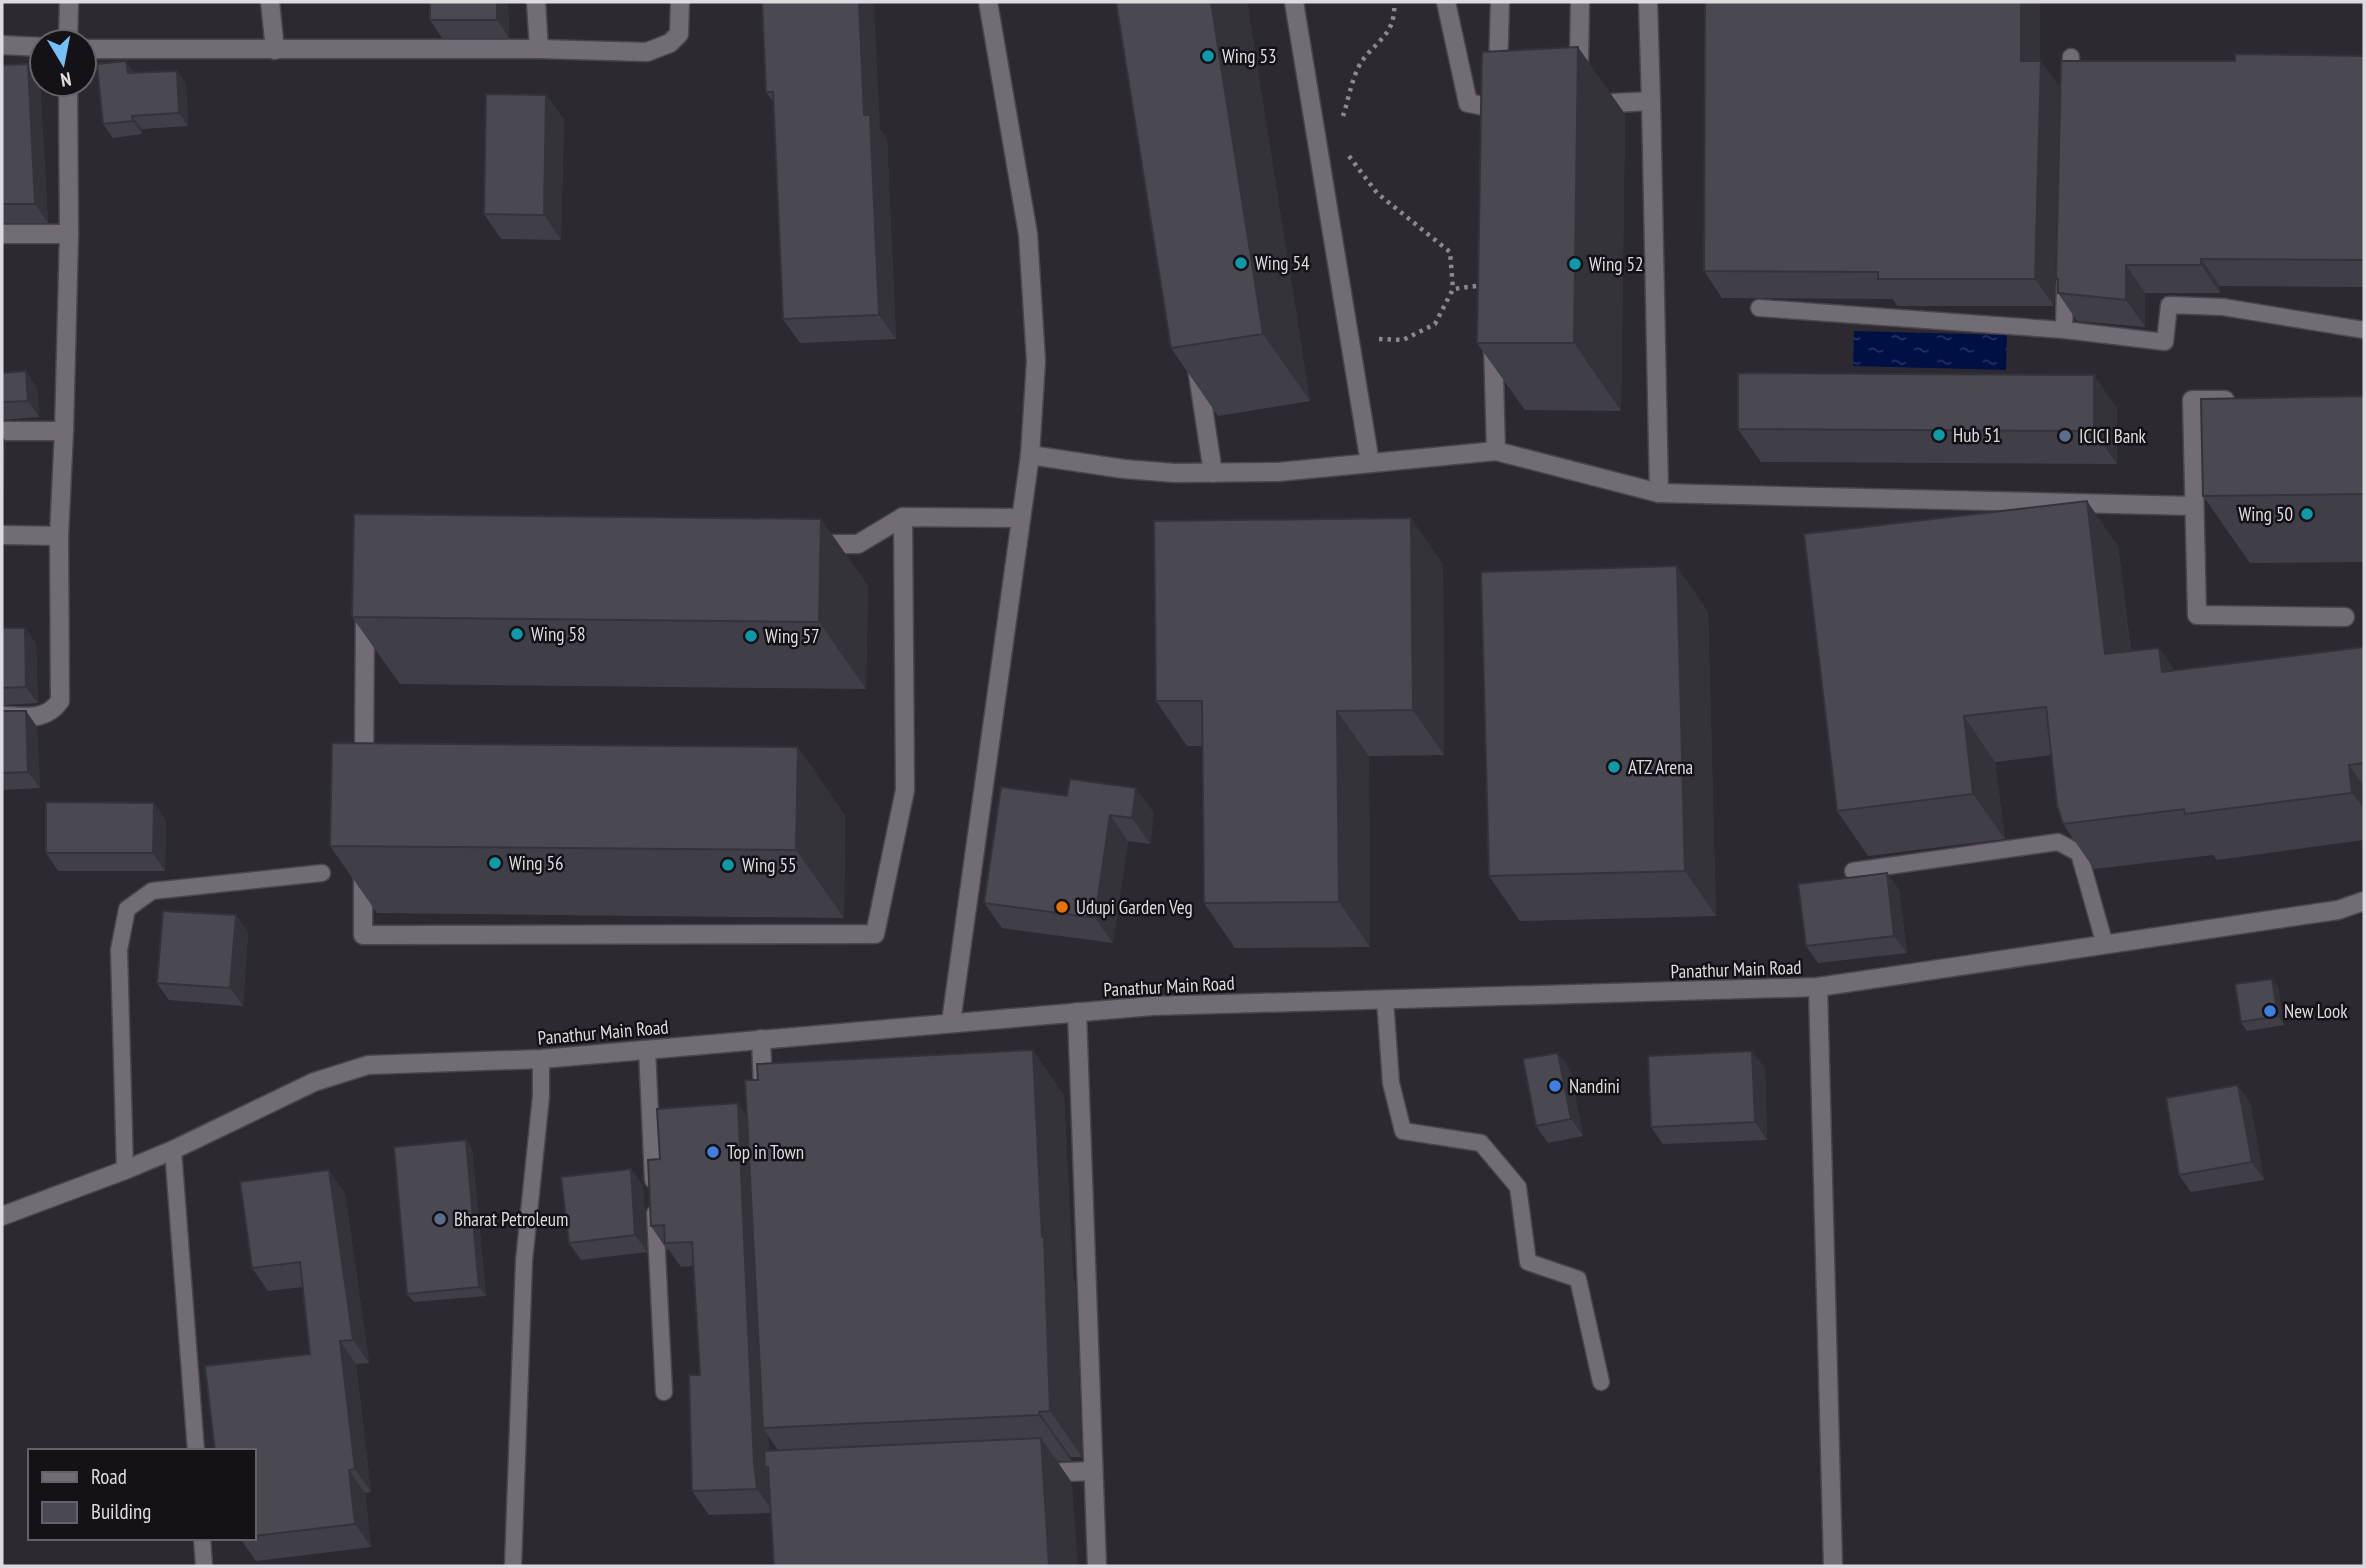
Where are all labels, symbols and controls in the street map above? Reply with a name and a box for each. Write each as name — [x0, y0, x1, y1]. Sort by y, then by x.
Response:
north arrow — [28, 28, 98, 98]
place label: Wing 53 — [1222, 44, 1277, 68]
marker: Wing 53 — [1200, 48, 1216, 64]
text: N — [59, 67, 73, 92]
place label: Wing 54 — [1255, 251, 1310, 275]
place label: Wing 52 — [1589, 252, 1644, 276]
marker: Wing 54 — [1233, 255, 1249, 271]
marker: Wing 52 — [1567, 256, 1583, 272]
place label: Hub 51 — [1953, 423, 2001, 447]
place label: ICICI Bank — [2079, 424, 2147, 448]
marker: Hub 51 — [1931, 427, 1947, 443]
marker: ICICI Bank — [2057, 428, 2073, 444]
place label: Wing 50 — [2238, 502, 2293, 526]
marker: Wing 50 — [2299, 506, 2315, 522]
place label: Wing 58 — [531, 622, 586, 646]
place label: Wing 57 — [765, 624, 820, 648]
marker: Wing 58 — [509, 626, 525, 642]
marker: Wing 57 — [743, 628, 759, 644]
place label: ATZ Arena — [1628, 755, 1693, 779]
marker: ATZ Arena — [1606, 759, 1622, 775]
place label: Wing 56 — [509, 851, 564, 875]
place label: Wing 55 — [742, 853, 797, 877]
marker: Wing 56 — [487, 855, 503, 871]
marker: Wing 55 — [720, 857, 736, 873]
place label: Udupi Garden Veg — [1076, 895, 1193, 919]
marker: Udupi Garden Veg — [1054, 899, 1070, 915]
street label: Panathur Main Road — [1670, 955, 1802, 983]
street label: Panathur Main Road — [1103, 971, 1235, 1001]
place label: New Look — [2284, 999, 2348, 1023]
marker: New Look — [2262, 1003, 2278, 1019]
street label: Panathur Main Road — [537, 1014, 669, 1050]
place label: Nandini — [1569, 1074, 1620, 1098]
marker: Nandini — [1547, 1078, 1563, 1094]
place label: Top in Town — [727, 1140, 804, 1164]
marker: Top in Town — [705, 1144, 721, 1160]
place label: Bharat Petroleum — [454, 1207, 568, 1231]
marker: Bharat Petroleum — [432, 1211, 448, 1227]
legend — [28, 1449, 256, 1540]
text: Road — [91, 1463, 127, 1490]
text: Building — [91, 1498, 151, 1525]

